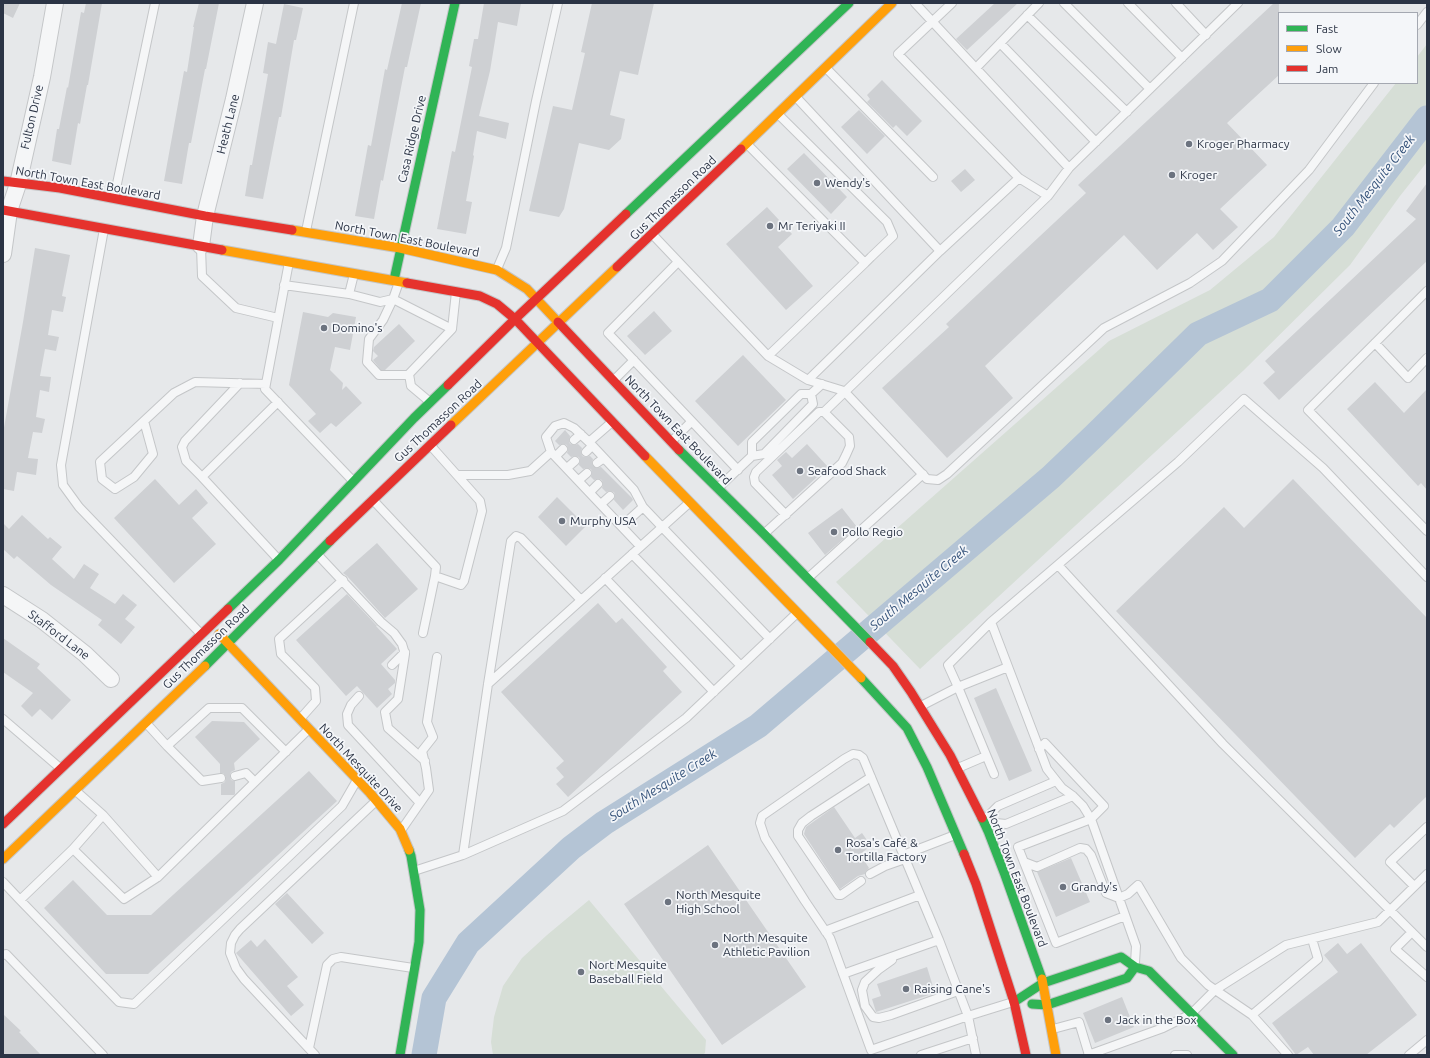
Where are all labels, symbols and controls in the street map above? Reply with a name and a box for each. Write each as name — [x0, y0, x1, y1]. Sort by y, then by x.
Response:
legend — [1278, 12, 1418, 84]
text: Fast — [1316, 22, 1338, 35]
text: Slow — [1316, 42, 1342, 55]
text: Jam — [1316, 62, 1338, 75]
street label: Fulton Drive — [18, 83, 46, 151]
street label: Heath Lane — [214, 93, 242, 155]
street label: Casa Ridge Drive — [395, 94, 429, 184]
water label: South Mesquite Creek — [1330, 131, 1418, 239]
place label: Kroger Pharmacy — [1197, 137, 1289, 151]
marker: Kroger Pharmacy — [1184, 139, 1194, 149]
street label: Gus Thomasson Road — [627, 153, 719, 243]
street label: North Town East Boulevard — [14, 163, 162, 203]
place label: Kroger — [1180, 168, 1217, 182]
marker: Kroger — [1167, 170, 1177, 180]
place label: Wendy's — [825, 176, 870, 190]
marker: Wendy's — [812, 178, 822, 188]
street label: North Town East Boulevard — [334, 218, 480, 260]
place label: Mr Teriyaki II — [778, 219, 846, 233]
marker: Mr Teriyaki II — [765, 221, 775, 231]
place label: Domino's — [332, 321, 382, 335]
marker: Domino's — [319, 323, 329, 333]
street label: North Town East Boulevard — [622, 372, 734, 488]
street label: Gus Thomasson Road — [391, 377, 485, 465]
place label: Seafood Shack — [808, 464, 886, 478]
marker: Seafood Shack — [795, 466, 805, 476]
place label: Murphy USA — [570, 514, 636, 528]
marker: Murphy USA — [557, 516, 567, 526]
place label: Pollo Regio — [842, 525, 903, 539]
marker: Pollo Regio — [829, 527, 839, 537]
water label: South Mesquite Creek — [867, 542, 971, 634]
street label: Gus Thomasson Road — [160, 602, 252, 692]
street label: Stafford Lane — [25, 607, 93, 663]
street label: North Mesquite Drive — [316, 721, 406, 815]
water label: South Mesquite Creek — [606, 746, 720, 824]
street label: North Town East Boulevard — [984, 807, 1050, 949]
place label: Rosa's Café & Tortilla Factory — [846, 836, 926, 864]
marker: Rosa's Café & Tortilla Factory — [833, 845, 843, 855]
place label: Grandy's — [1071, 880, 1117, 894]
marker: Grandy's — [1058, 882, 1068, 892]
place label: North Mesquite High School — [676, 888, 761, 916]
marker: North Mesquite High School — [663, 897, 673, 907]
place label: North Mesquite Athletic Pavilion — [723, 931, 810, 959]
marker: North Mesquite Athletic Pavilion — [710, 940, 720, 950]
place label: Nort Mesquite Baseball Field — [589, 958, 667, 986]
marker: Nort Mesquite Baseball Field — [576, 967, 586, 977]
place label: Raising Cane's — [914, 982, 990, 996]
marker: Raising Cane's — [901, 984, 911, 994]
place label: Jack in the Box — [1116, 1013, 1196, 1027]
marker: Jack in the Box — [1103, 1015, 1113, 1025]

